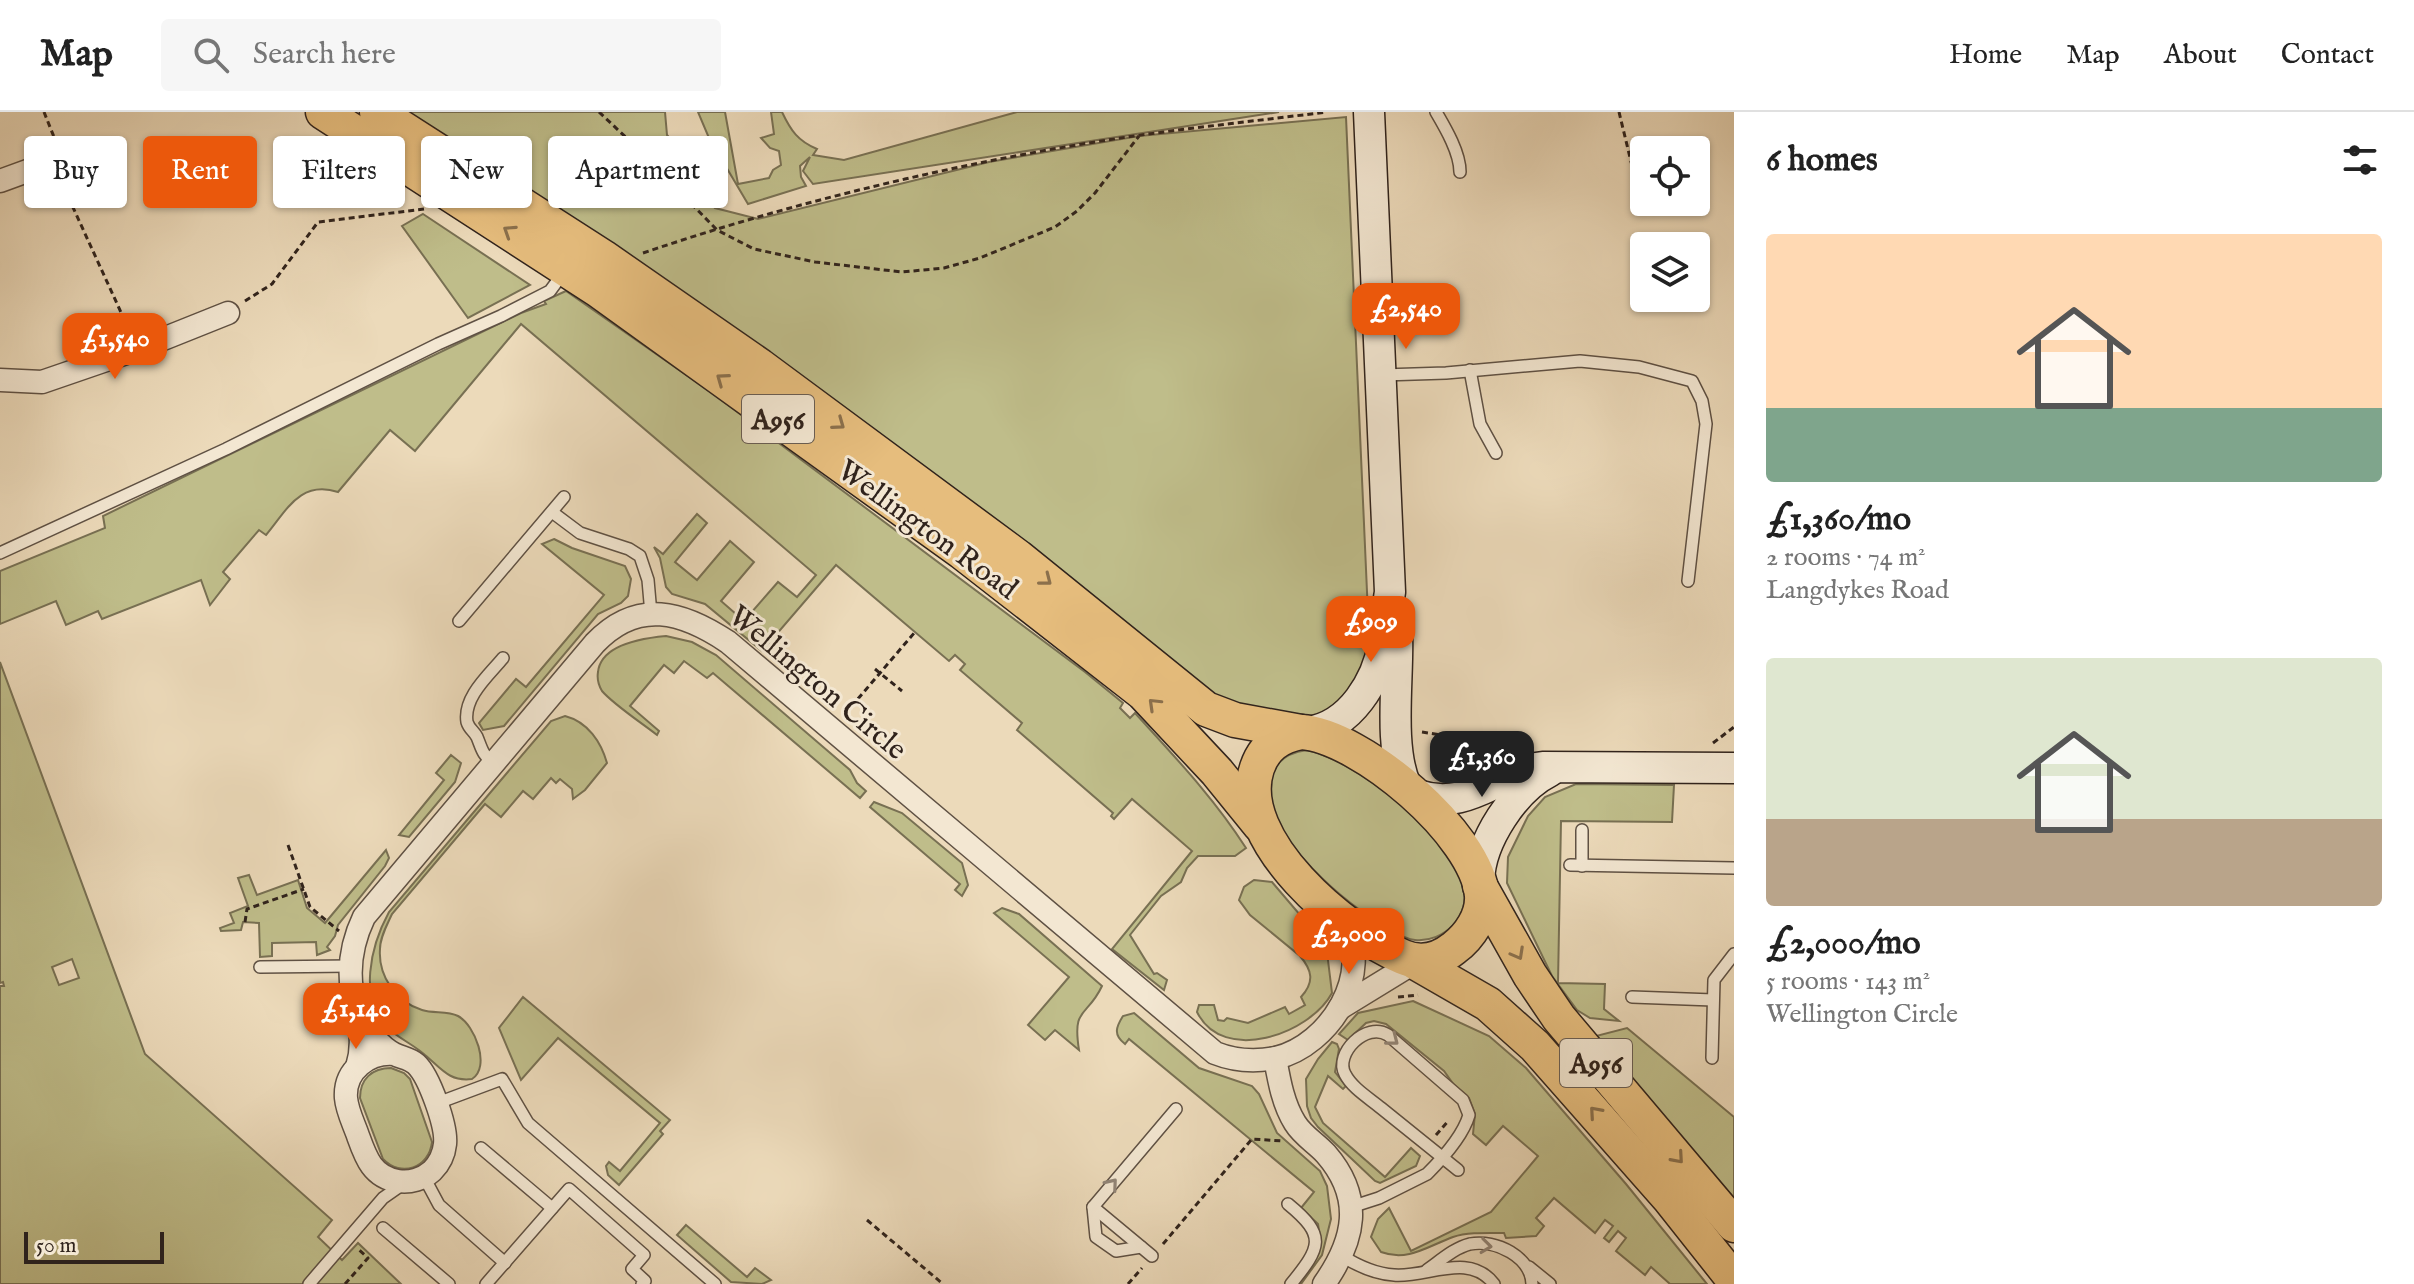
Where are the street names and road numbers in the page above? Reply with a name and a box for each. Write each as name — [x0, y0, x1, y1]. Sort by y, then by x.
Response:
road number: A956 — [742, 395, 814, 443]
street label: Wellington Road — [829, 452, 1025, 610]
street label: Wellington Circle — [720, 598, 914, 769]
road number: A956 — [1560, 1039, 1632, 1087]

